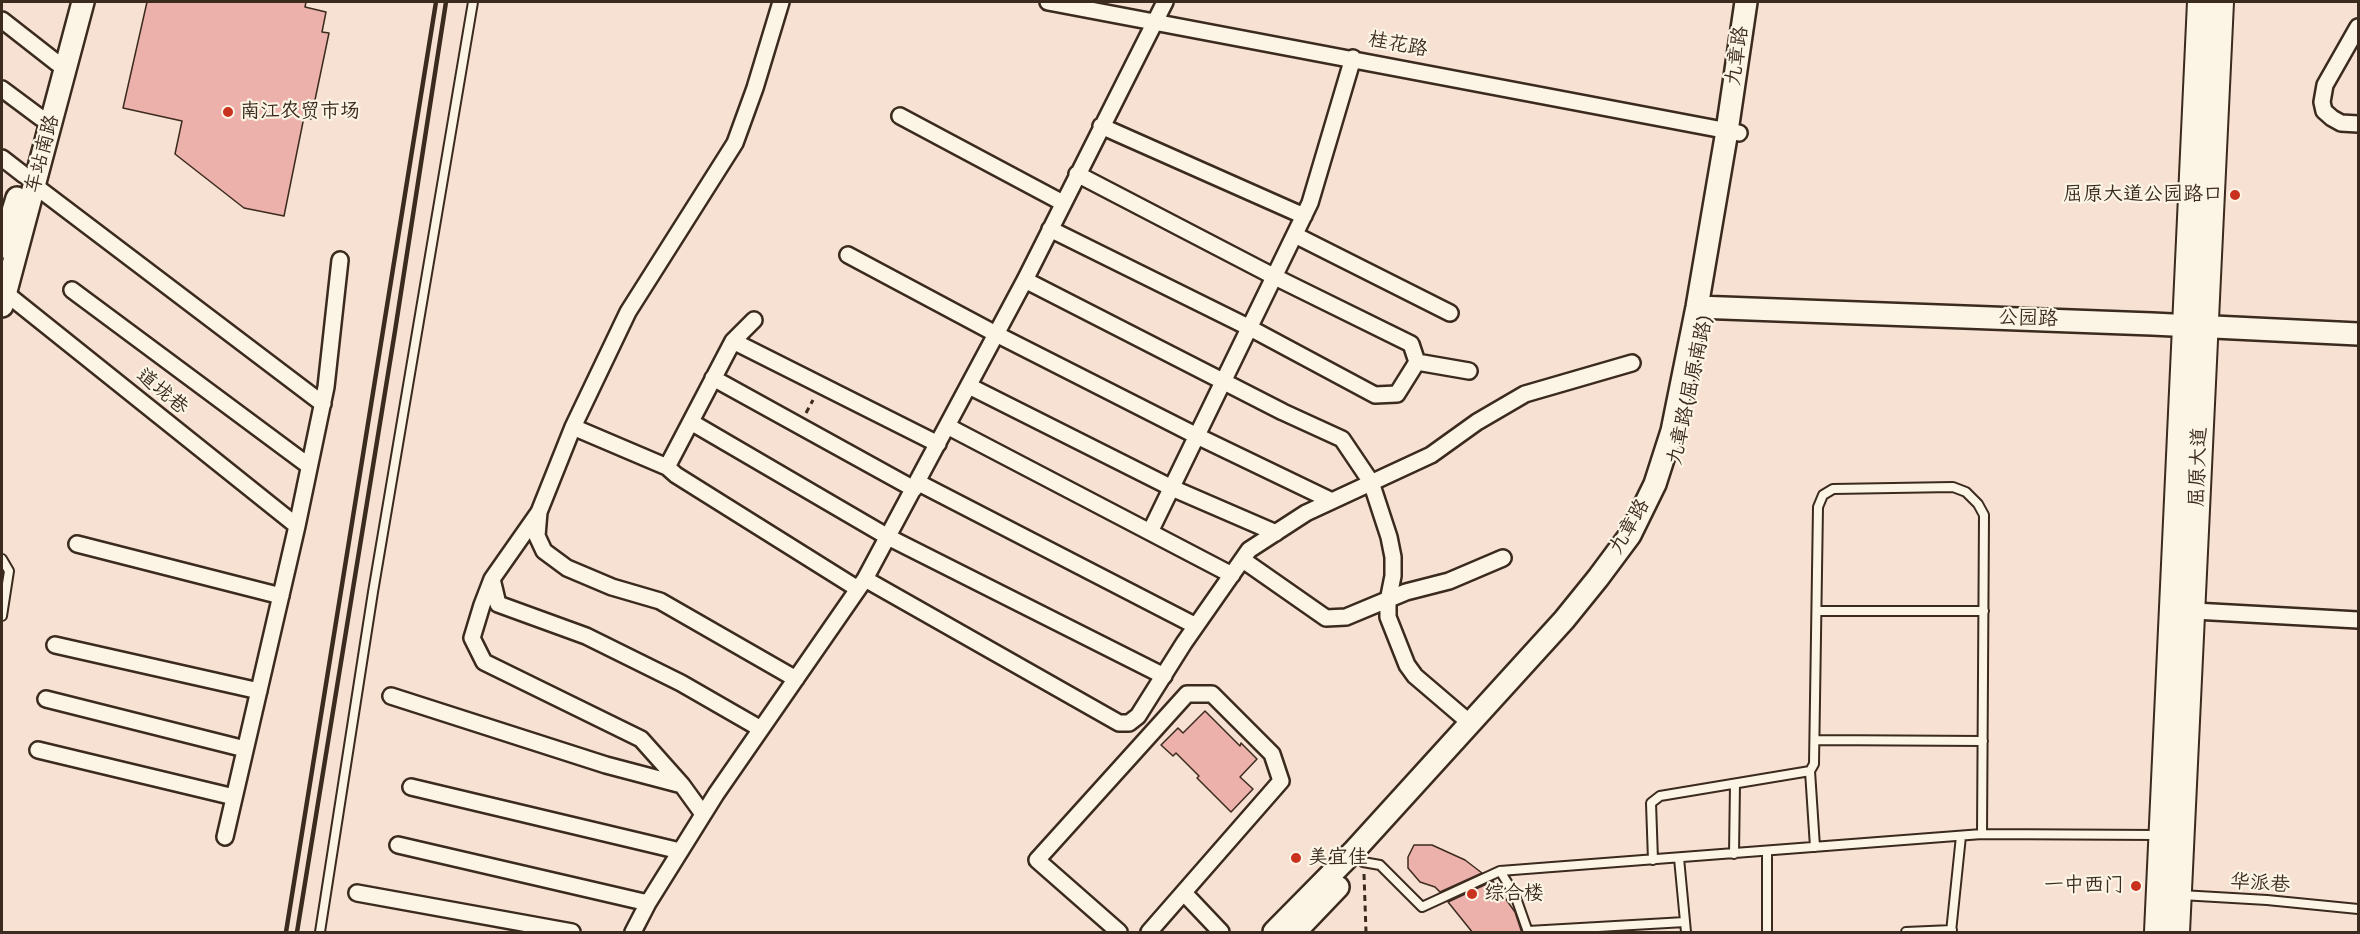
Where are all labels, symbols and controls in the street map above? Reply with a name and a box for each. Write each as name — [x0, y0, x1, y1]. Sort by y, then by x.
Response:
street label: 九章路 — [1722, 25, 1754, 87]
street label: 桂花路 — [1366, 27, 1430, 63]
place label: 南江农贸市场 — [240, 100, 360, 124]
marker: 南江农贸市场 — [221, 105, 235, 119]
street label: 车站南路 — [21, 112, 65, 196]
place label: 屈原大道公园路口 — [2063, 183, 2223, 207]
marker: 屈原大道公园路口 — [2228, 188, 2242, 202]
street label: 公园路 — [1998, 306, 2058, 332]
street label: 九章路(屈原南路) — [1663, 312, 1719, 468]
street label: 道垅巷 — [131, 364, 193, 420]
street label: 屈原大道 — [2186, 427, 2212, 507]
street label: 九章路 — [1605, 495, 1655, 559]
place label: 美宜佳 — [1308, 846, 1368, 870]
marker: 美宜佳 — [1289, 851, 1303, 865]
street label: 华派巷 — [2229, 870, 2291, 898]
place label: 一中西门 — [2044, 874, 2124, 898]
marker: 一中西门 — [2129, 879, 2143, 893]
place label: 综合楼 — [1484, 882, 1544, 906]
marker: 综合楼 — [1465, 887, 1479, 901]

